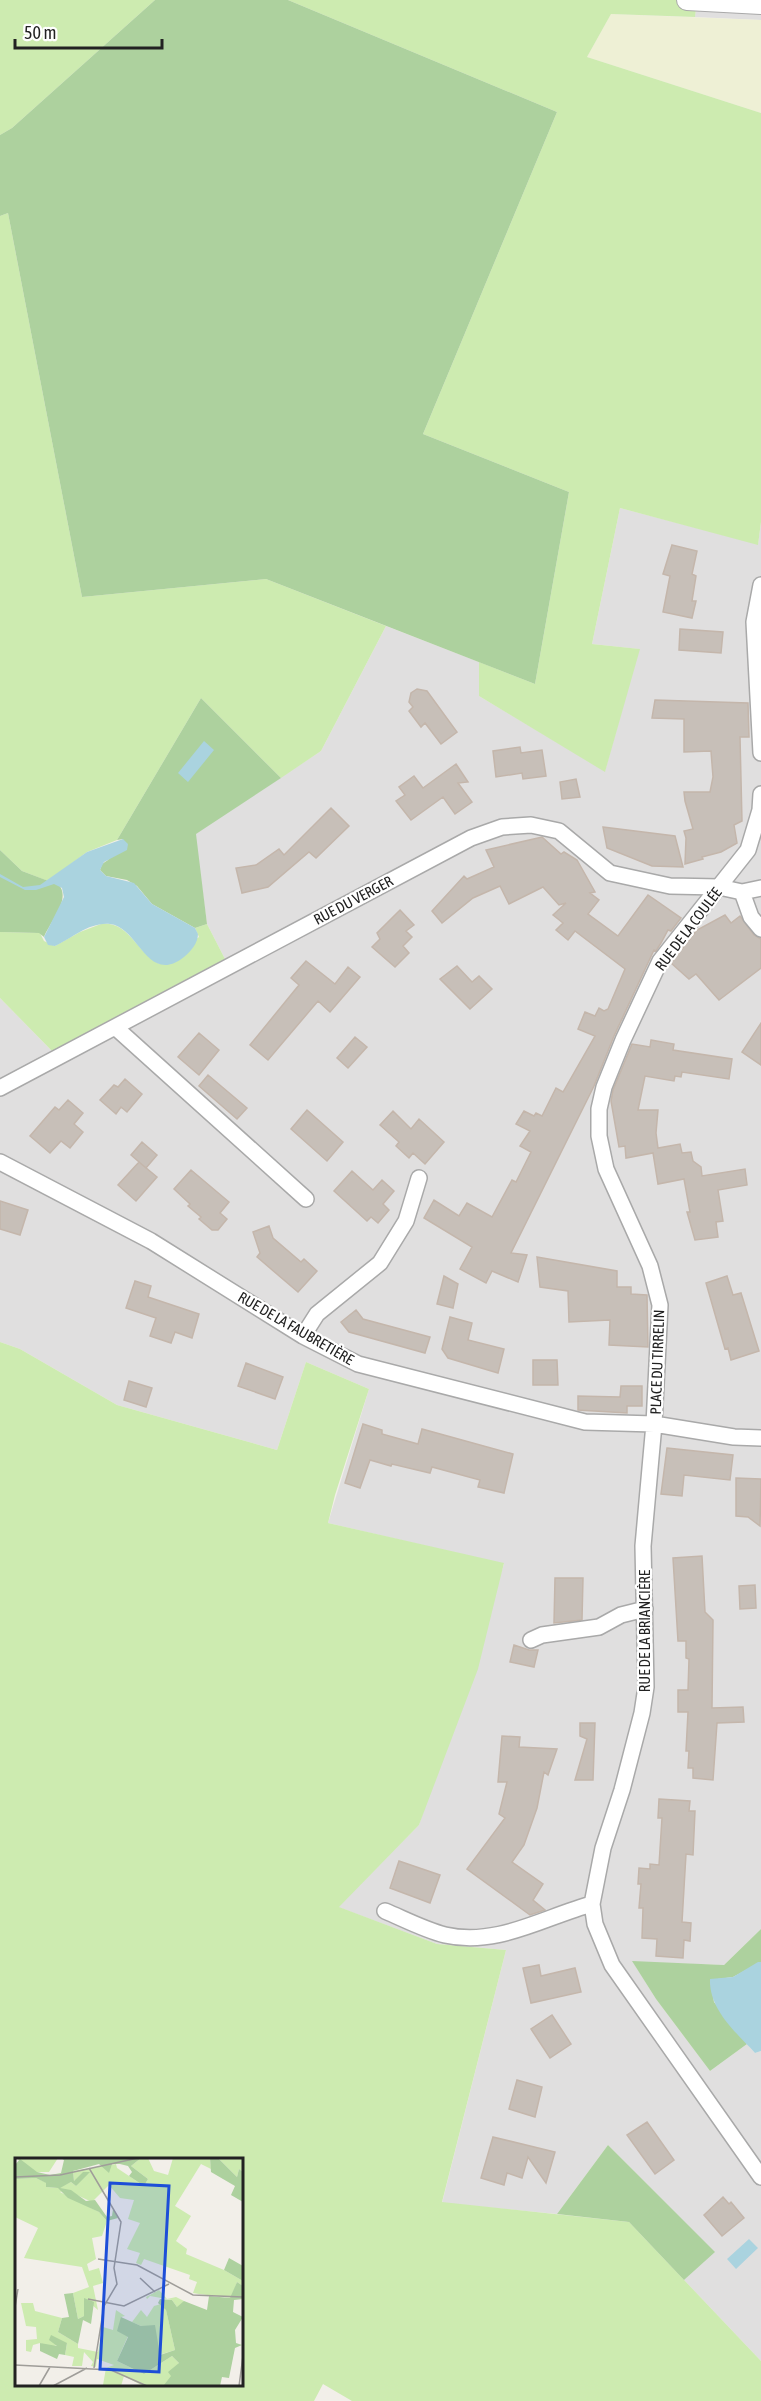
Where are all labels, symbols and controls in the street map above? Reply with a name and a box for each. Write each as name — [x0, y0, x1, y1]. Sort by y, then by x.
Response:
scale bar — [15, 12, 162, 50]
text: 50 m — [24, 22, 56, 43]
street label: RUE DU VERGER — [311, 872, 396, 928]
street label: RUE DE LA COULÉE — [651, 884, 725, 974]
street label: RUE DE LA FAUBRETIÈRE — [235, 1288, 357, 1368]
street label: PLACE DU TIRRELIN — [647, 1309, 667, 1415]
street label: RUE DE LA BRIANCIÈRE — [636, 1569, 653, 1692]
inset map — [15, 2158, 243, 2386]

